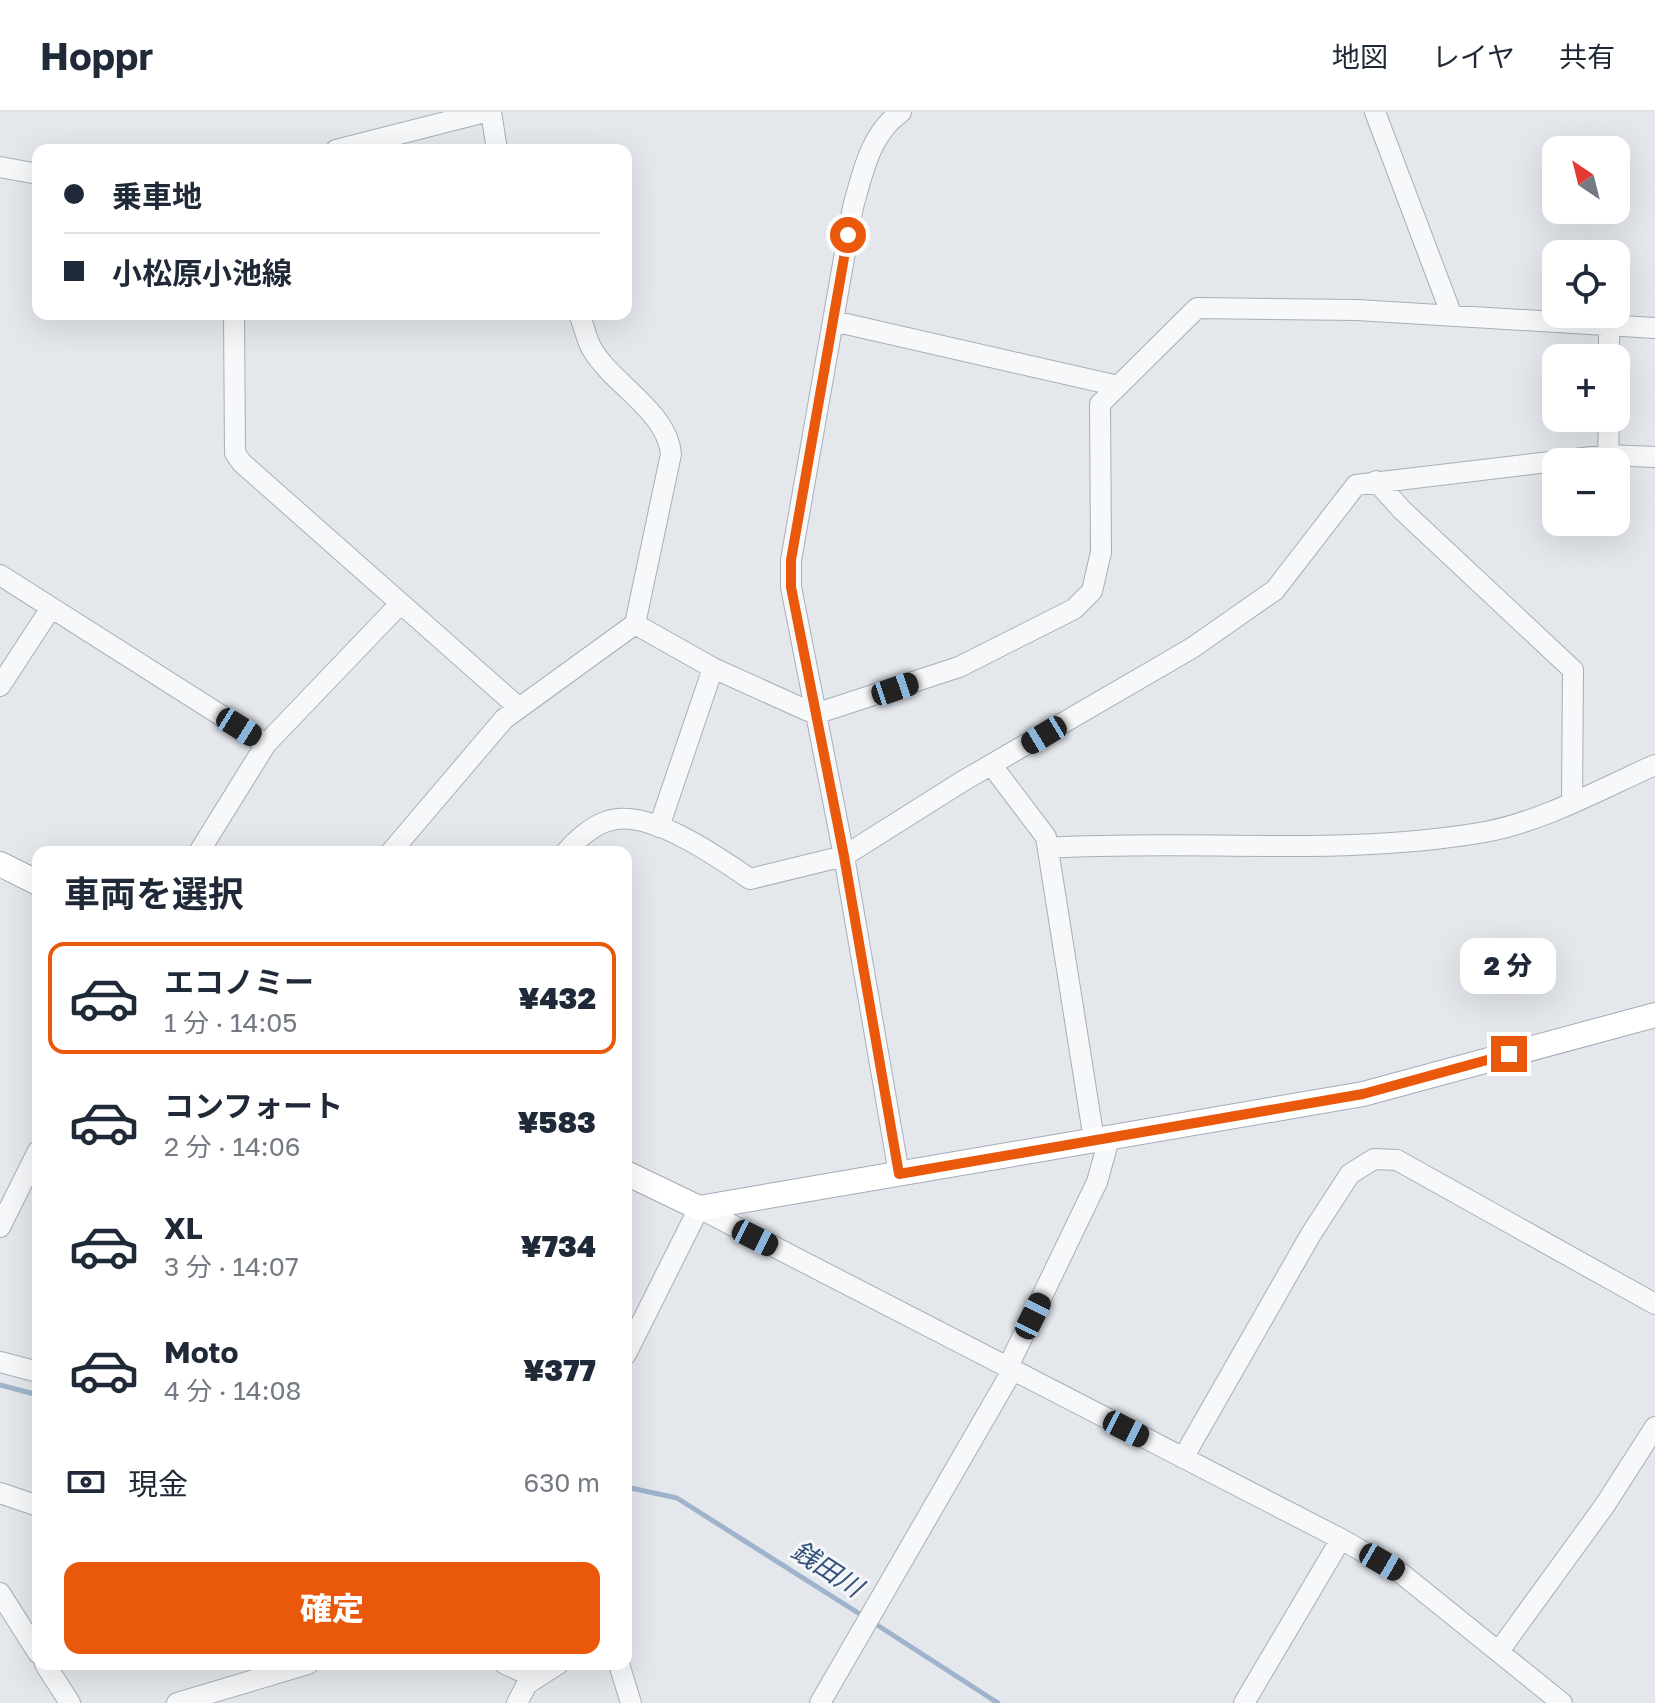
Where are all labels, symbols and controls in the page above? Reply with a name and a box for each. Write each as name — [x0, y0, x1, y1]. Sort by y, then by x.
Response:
text: Hoppr — [40, 33, 153, 78]
text: 地図 — [1332, 40, 1388, 73]
text: レイヤ — [1432, 40, 1515, 73]
text: 共有 — [1559, 40, 1615, 73]
north arrow — [1542, 136, 1630, 224]
map controls — [1542, 136, 1630, 536]
text: 乗車地 — [112, 178, 202, 214]
route start — [830, 217, 866, 253]
button: locate — [1542, 240, 1630, 328]
text: 小松原小池線 — [112, 255, 292, 291]
button: + — [1542, 344, 1630, 432]
button: − — [1542, 448, 1630, 536]
car — [868, 670, 922, 708]
car — [212, 704, 266, 750]
car — [1017, 712, 1071, 758]
text: 車両を選択 — [64, 872, 244, 915]
callout: 2 分 — [1461, 938, 1557, 994]
text: 2 分 — [1484, 950, 1532, 981]
icon: car — [68, 962, 140, 1034]
text: エコノミー — [164, 964, 314, 1000]
text: ¥432 — [518, 980, 596, 1016]
text: 1 分 · 14:05 — [164, 1007, 297, 1038]
route end — [1491, 1036, 1527, 1072]
icon: car — [68, 1086, 140, 1158]
text: コンフォート — [164, 1088, 343, 1124]
text: ¥583 — [517, 1104, 596, 1140]
text: 2 分 · 14:06 — [164, 1131, 301, 1162]
icon: car — [68, 1210, 140, 1282]
text: XL — [164, 1210, 203, 1246]
car — [728, 1216, 782, 1260]
text: ¥734 — [520, 1228, 596, 1264]
text: 3 分 · 14:07 — [164, 1251, 299, 1282]
car — [1012, 1289, 1054, 1343]
icon: car — [68, 1334, 140, 1406]
text: Moto — [164, 1334, 239, 1370]
text: ¥377 — [523, 1352, 596, 1388]
text: 4 分 · 14:08 — [164, 1375, 301, 1406]
car — [1099, 1407, 1153, 1451]
icon: cash — [64, 1460, 108, 1504]
text: 現金 — [128, 1466, 188, 1502]
text: 630 m — [523, 1467, 600, 1498]
water label: 銭田川 — [786, 1534, 871, 1604]
car — [1355, 1540, 1409, 1584]
button: 確定 — [64, 1562, 600, 1654]

